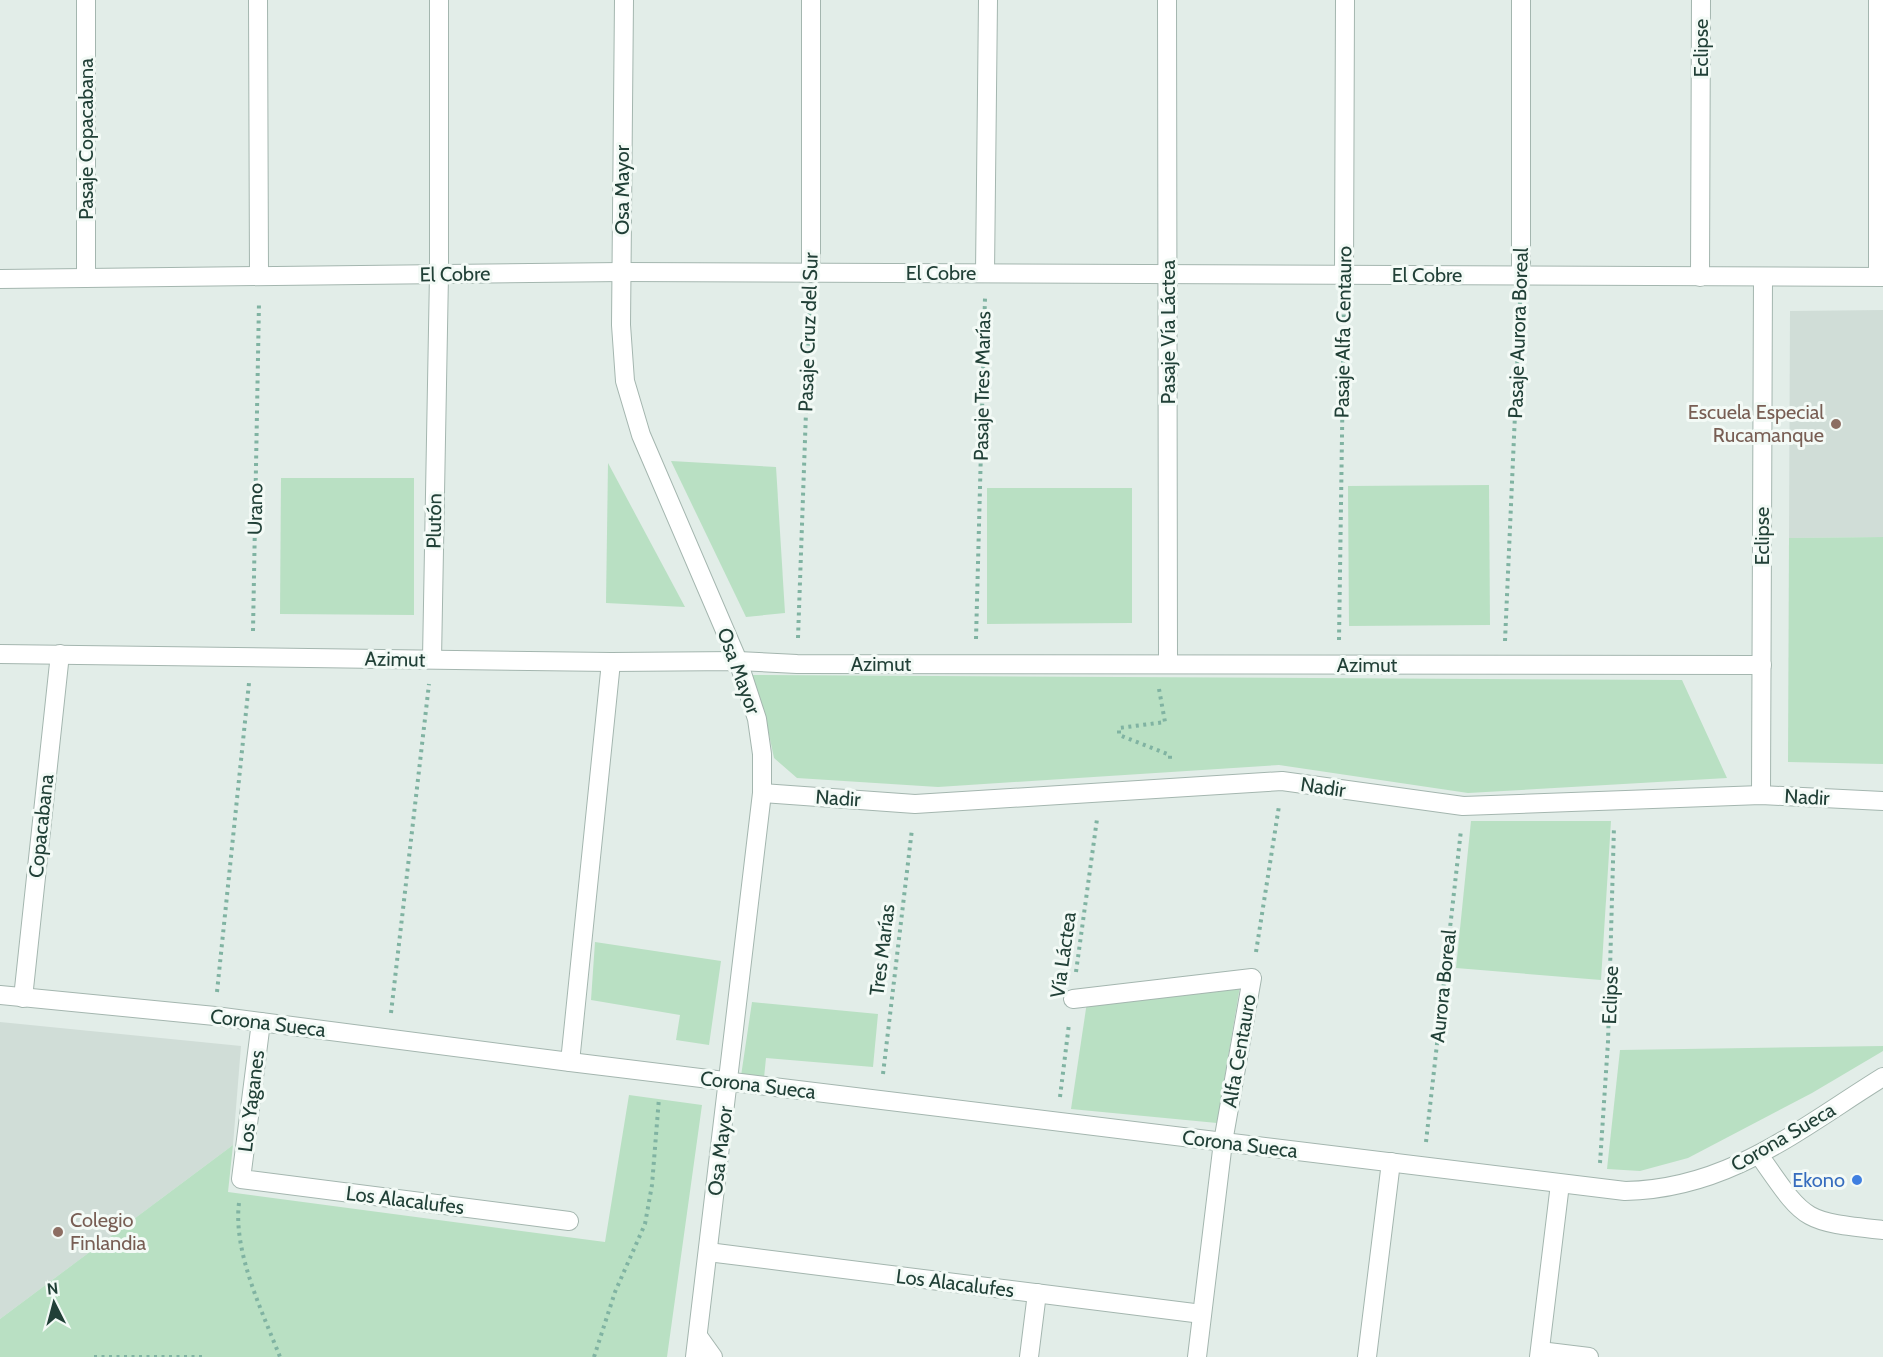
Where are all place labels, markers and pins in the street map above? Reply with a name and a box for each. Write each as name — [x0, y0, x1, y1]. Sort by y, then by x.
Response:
place label: Escuela Especial Rucamanque — [1688, 400, 1824, 447]
marker: Escuela Especial Rucamanque — [1829, 417, 1843, 431]
place label: Ekono — [1792, 1168, 1845, 1192]
marker: Ekono — [1850, 1173, 1864, 1187]
place label: Colegio Finlandia — [70, 1208, 147, 1255]
marker: Colegio Finlandia — [51, 1225, 65, 1239]

